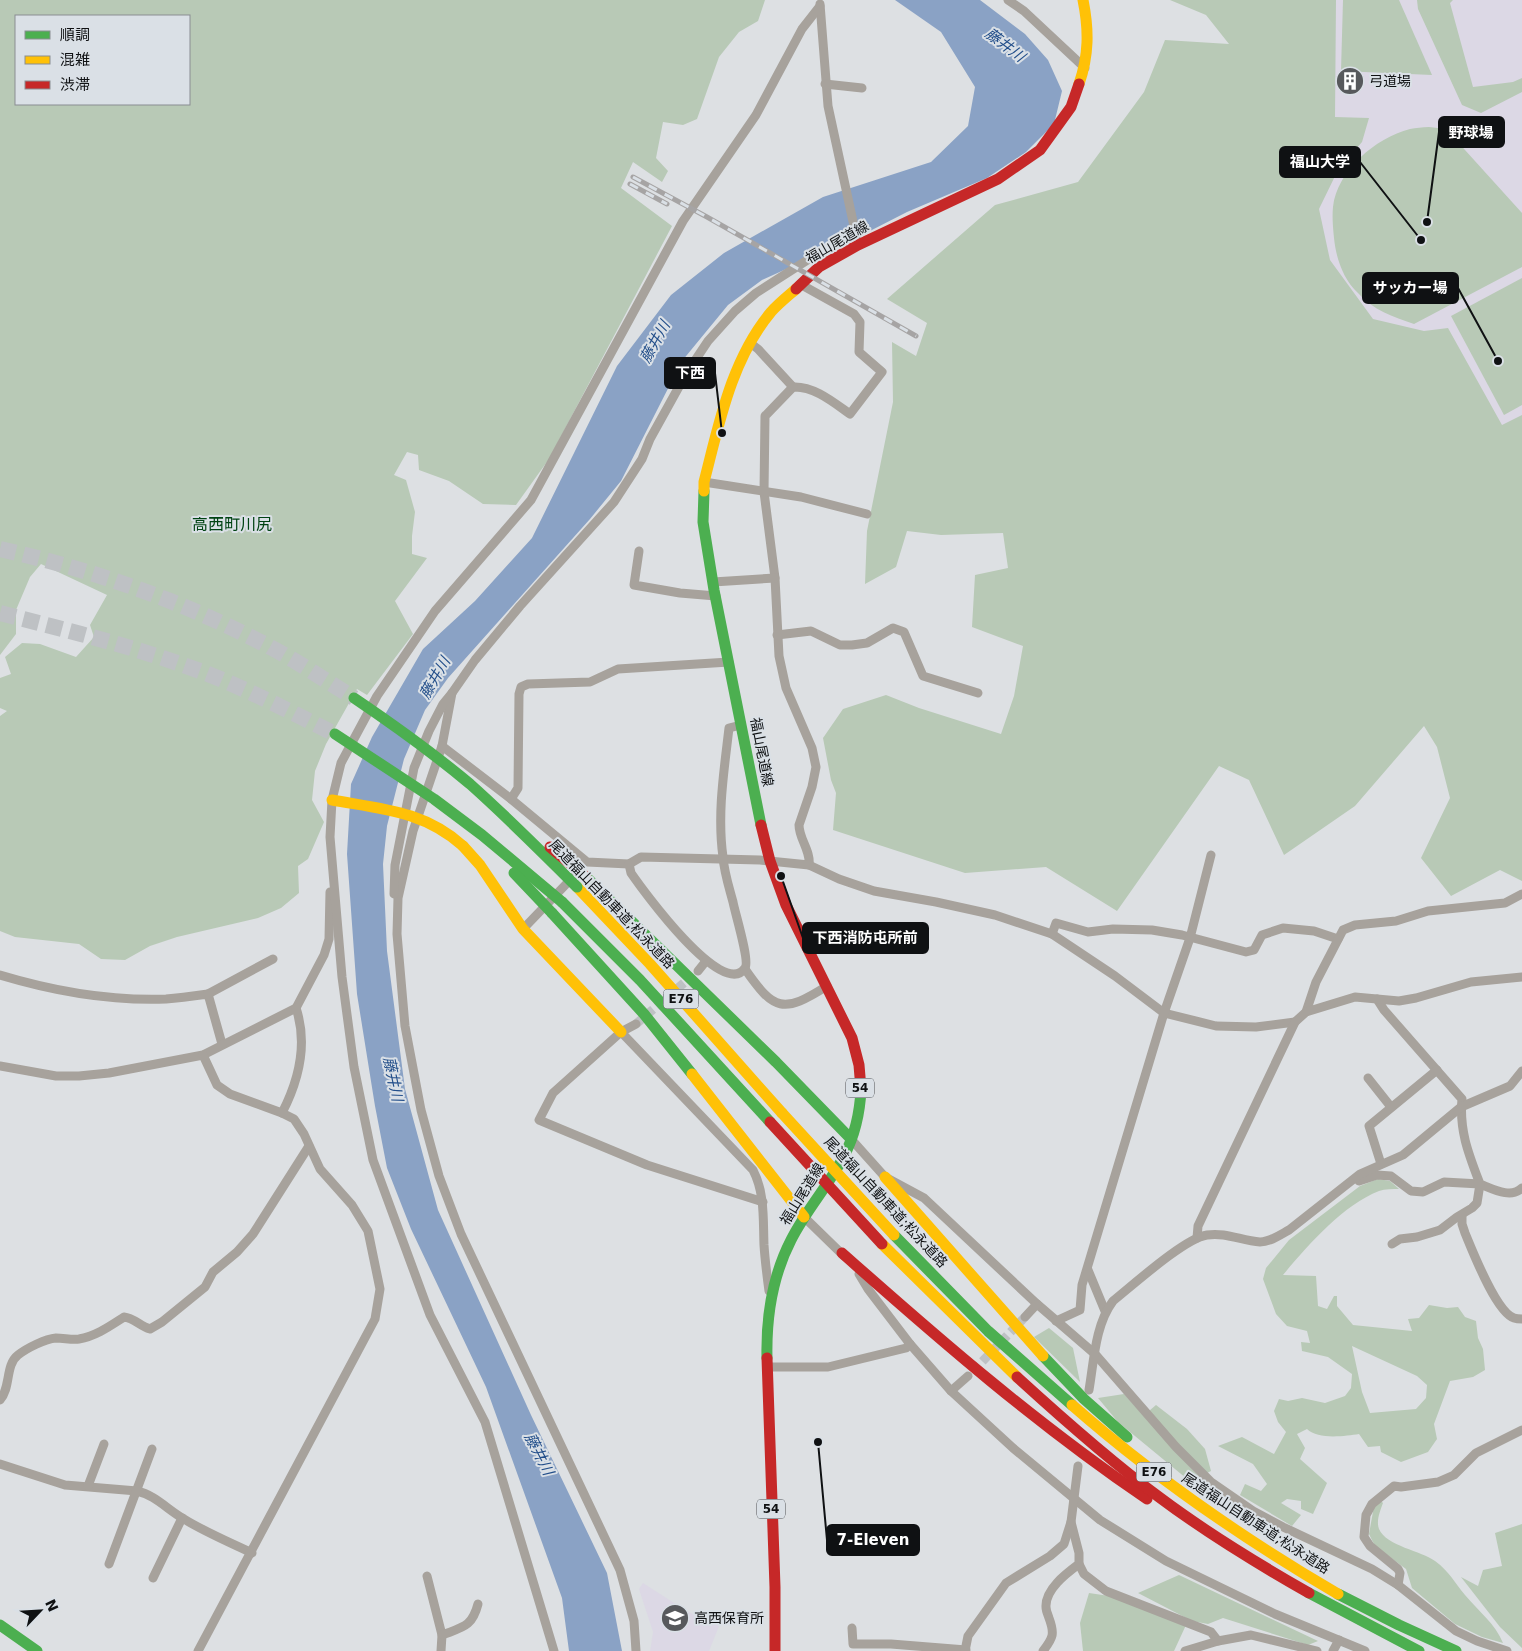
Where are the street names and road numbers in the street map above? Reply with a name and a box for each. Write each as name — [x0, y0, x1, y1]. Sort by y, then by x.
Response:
street label: 福山尾道線 — [803, 218, 871, 266]
street label: 福山尾道線 — [747, 716, 777, 788]
street label: 尾道福山自動車道;松永道路 — [546, 836, 678, 972]
road number: E76 — [664, 990, 698, 1009]
road number: 54 — [846, 1078, 874, 1098]
street label: 尾道福山自動車道;松永道路 — [821, 1133, 951, 1271]
street label: 福山尾道線 — [777, 1160, 827, 1228]
road number: E76 — [1136, 1462, 1172, 1481]
street label: 尾道福山自動車道;松永道路 — [1179, 1469, 1333, 1577]
road number: 54 — [757, 1500, 785, 1518]

